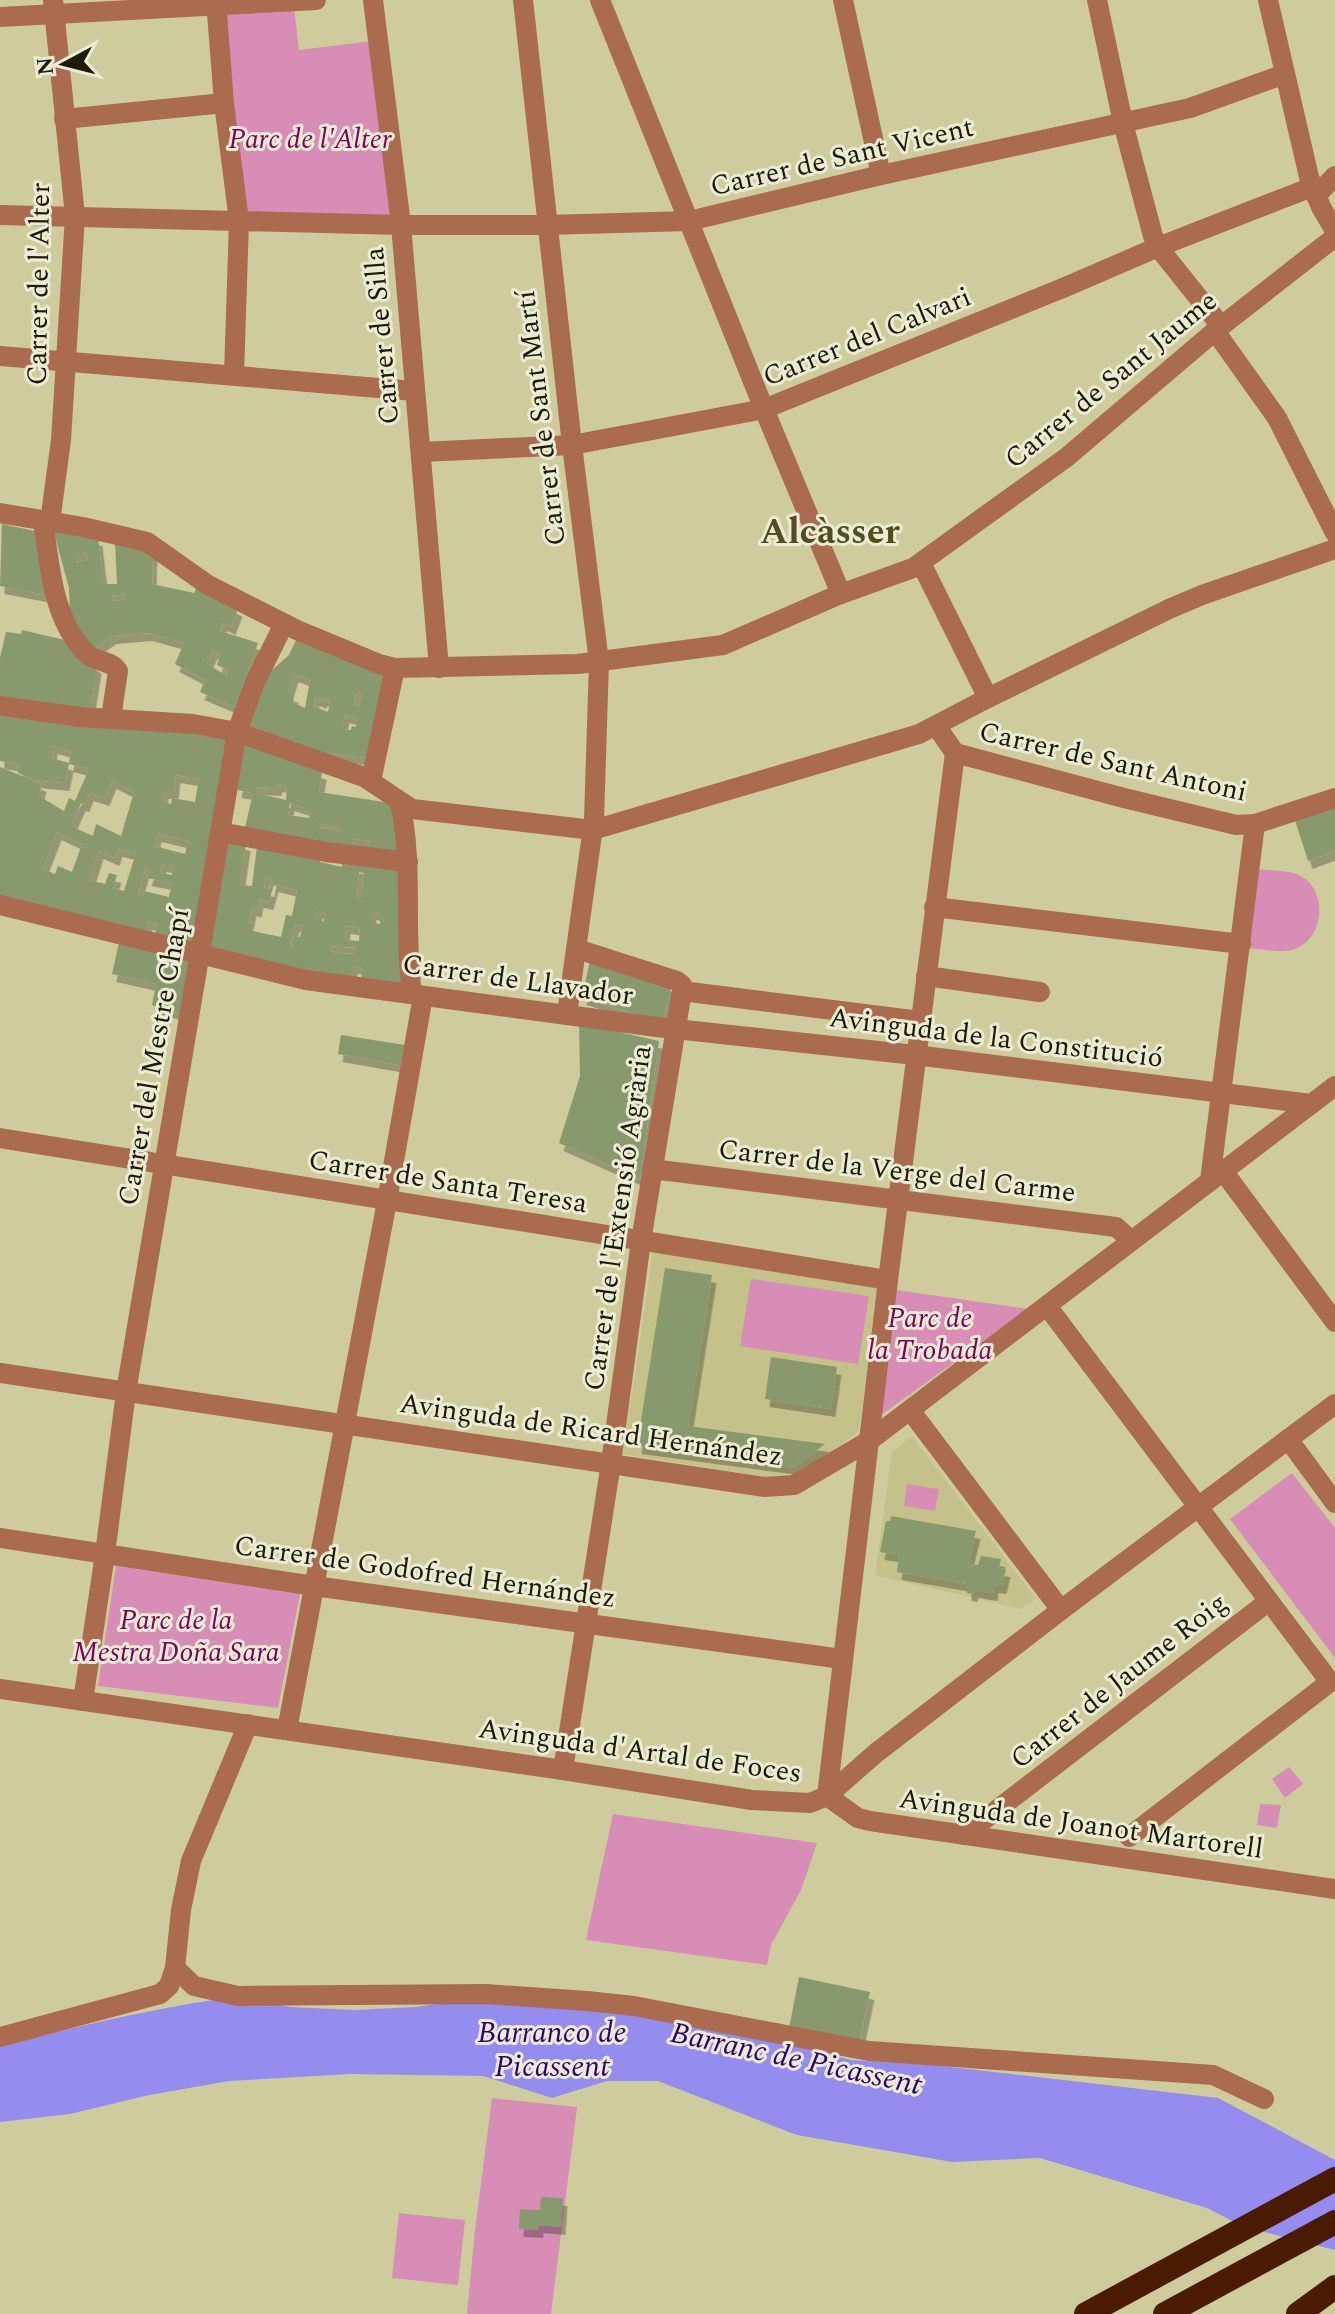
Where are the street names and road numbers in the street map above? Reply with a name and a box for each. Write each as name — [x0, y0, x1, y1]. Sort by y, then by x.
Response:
street label: Carrer de Sant Vicent — [706, 106, 978, 208]
street label: Carrer de l'Alter — [16, 182, 62, 386]
street label: Carrer de Silla — [353, 245, 411, 426]
street label: Carrer del Calvari — [756, 276, 978, 398]
street label: Carrer de Sant Jaume — [995, 280, 1227, 480]
street label: Carrer de Sant Martí — [504, 287, 578, 548]
street label: Carrer de Sant Antoni — [975, 710, 1251, 814]
street label: Carrer del Mestre Chapí — [107, 904, 202, 1209]
street label: Carrer de Llavador — [400, 943, 636, 1017]
street label: Avinguda de la Constitució — [827, 996, 1165, 1080]
street label: Carrer de l'Extensió Agrària — [572, 1042, 664, 1393]
street label: Carrer de la Verge del Carme — [716, 1128, 1078, 1214]
street label: Carrer de Santa Teresa — [306, 1139, 591, 1225]
street label: Avinguda de Ricard Hernández — [397, 1382, 785, 1478]
street label: Carrer de Godofred Hernández — [232, 1524, 618, 1620]
street label: Carrer de Jaume Roig — [1001, 1582, 1237, 1780]
street label: Avinguda d'Artal de Foces — [476, 1707, 804, 1795]
street label: Avinguda de Joanot Martorell — [896, 1777, 1266, 1871]

